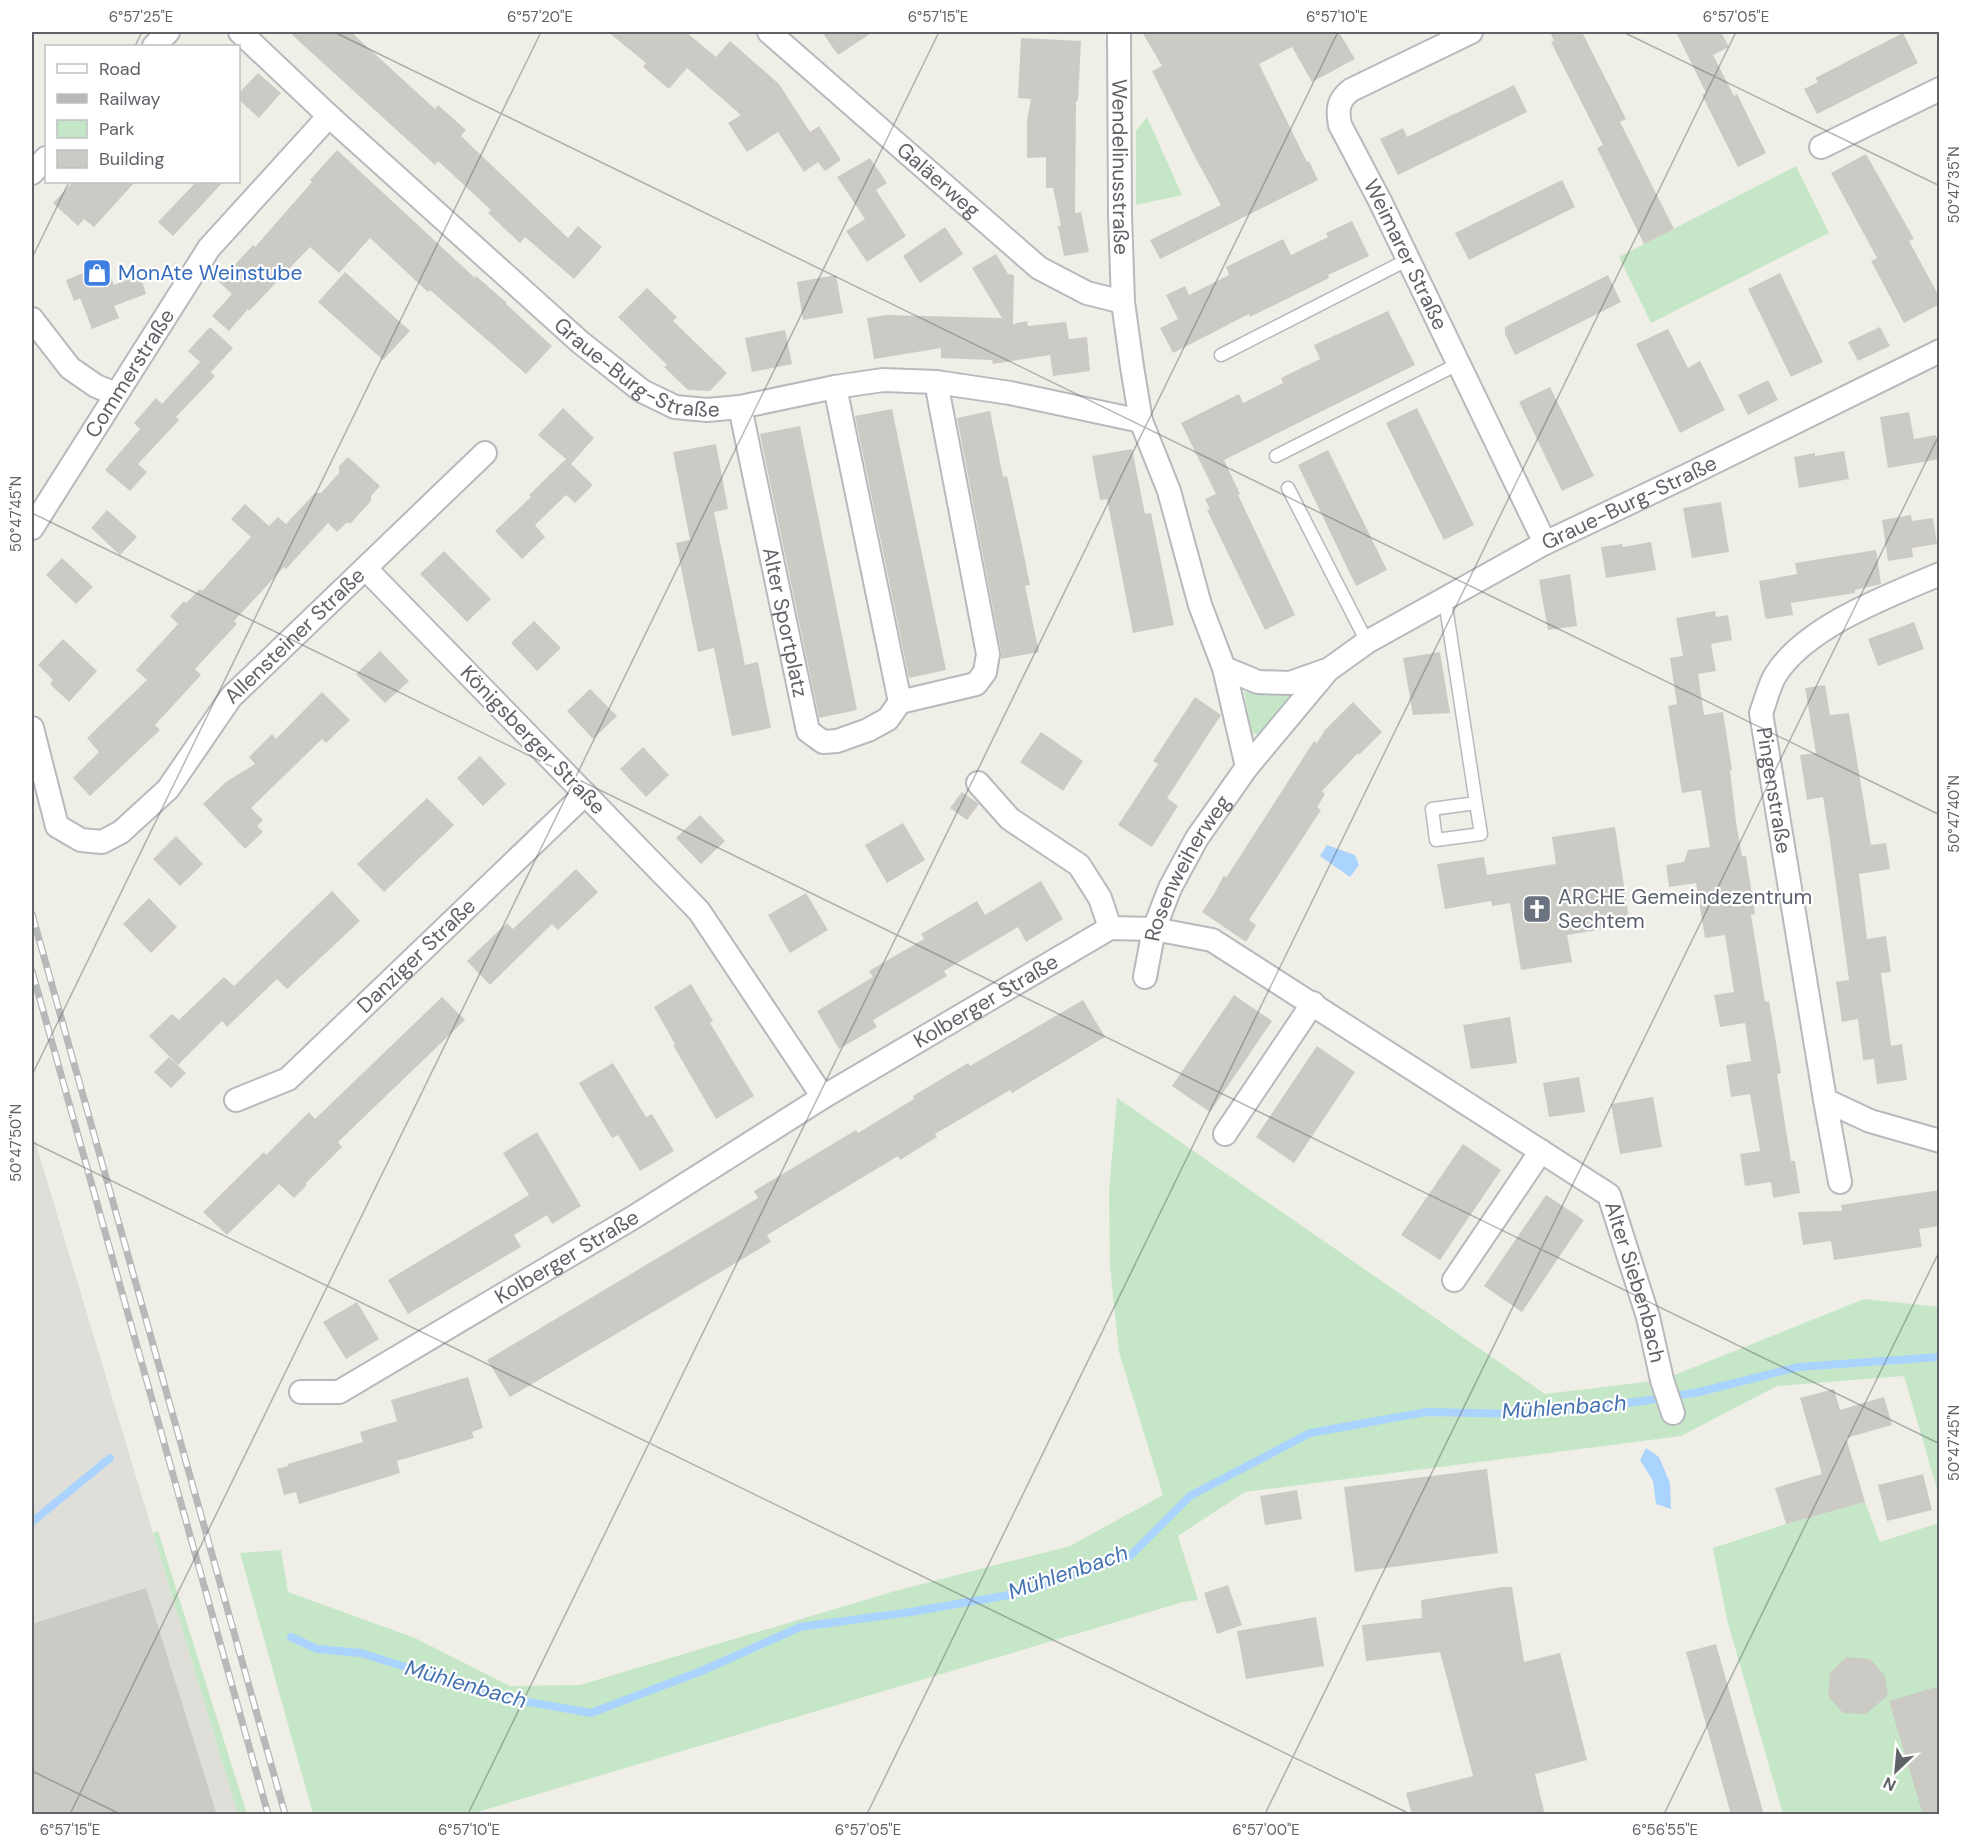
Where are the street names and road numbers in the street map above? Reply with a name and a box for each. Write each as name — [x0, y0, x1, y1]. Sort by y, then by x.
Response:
street label: Wendelinusstraße — [1105, 79, 1135, 255]
street label: Galäerweg — [891, 136, 986, 225]
street label: Weimarer Straße — [1357, 174, 1454, 335]
street label: Commerstraße — [78, 303, 181, 443]
street label: Graue-Burg-Straße — [548, 311, 721, 424]
street label: Graue-Burg-Straße — [1537, 449, 1722, 557]
street label: Alter Sportplatz — [756, 545, 815, 700]
street label: Allensteiner Straße — [218, 562, 371, 710]
street label: Königsberger Straße — [454, 659, 612, 821]
street label: Pingenstraße — [1750, 725, 1798, 856]
street label: Rosenweiherweg — [1138, 789, 1237, 943]
street label: Danziger Straße — [351, 892, 482, 1019]
street label: Kolberger Straße — [908, 948, 1063, 1055]
street label: Alter Siebenbach — [1598, 1198, 1672, 1365]
street label: Kolberger Straße — [490, 1203, 644, 1310]

